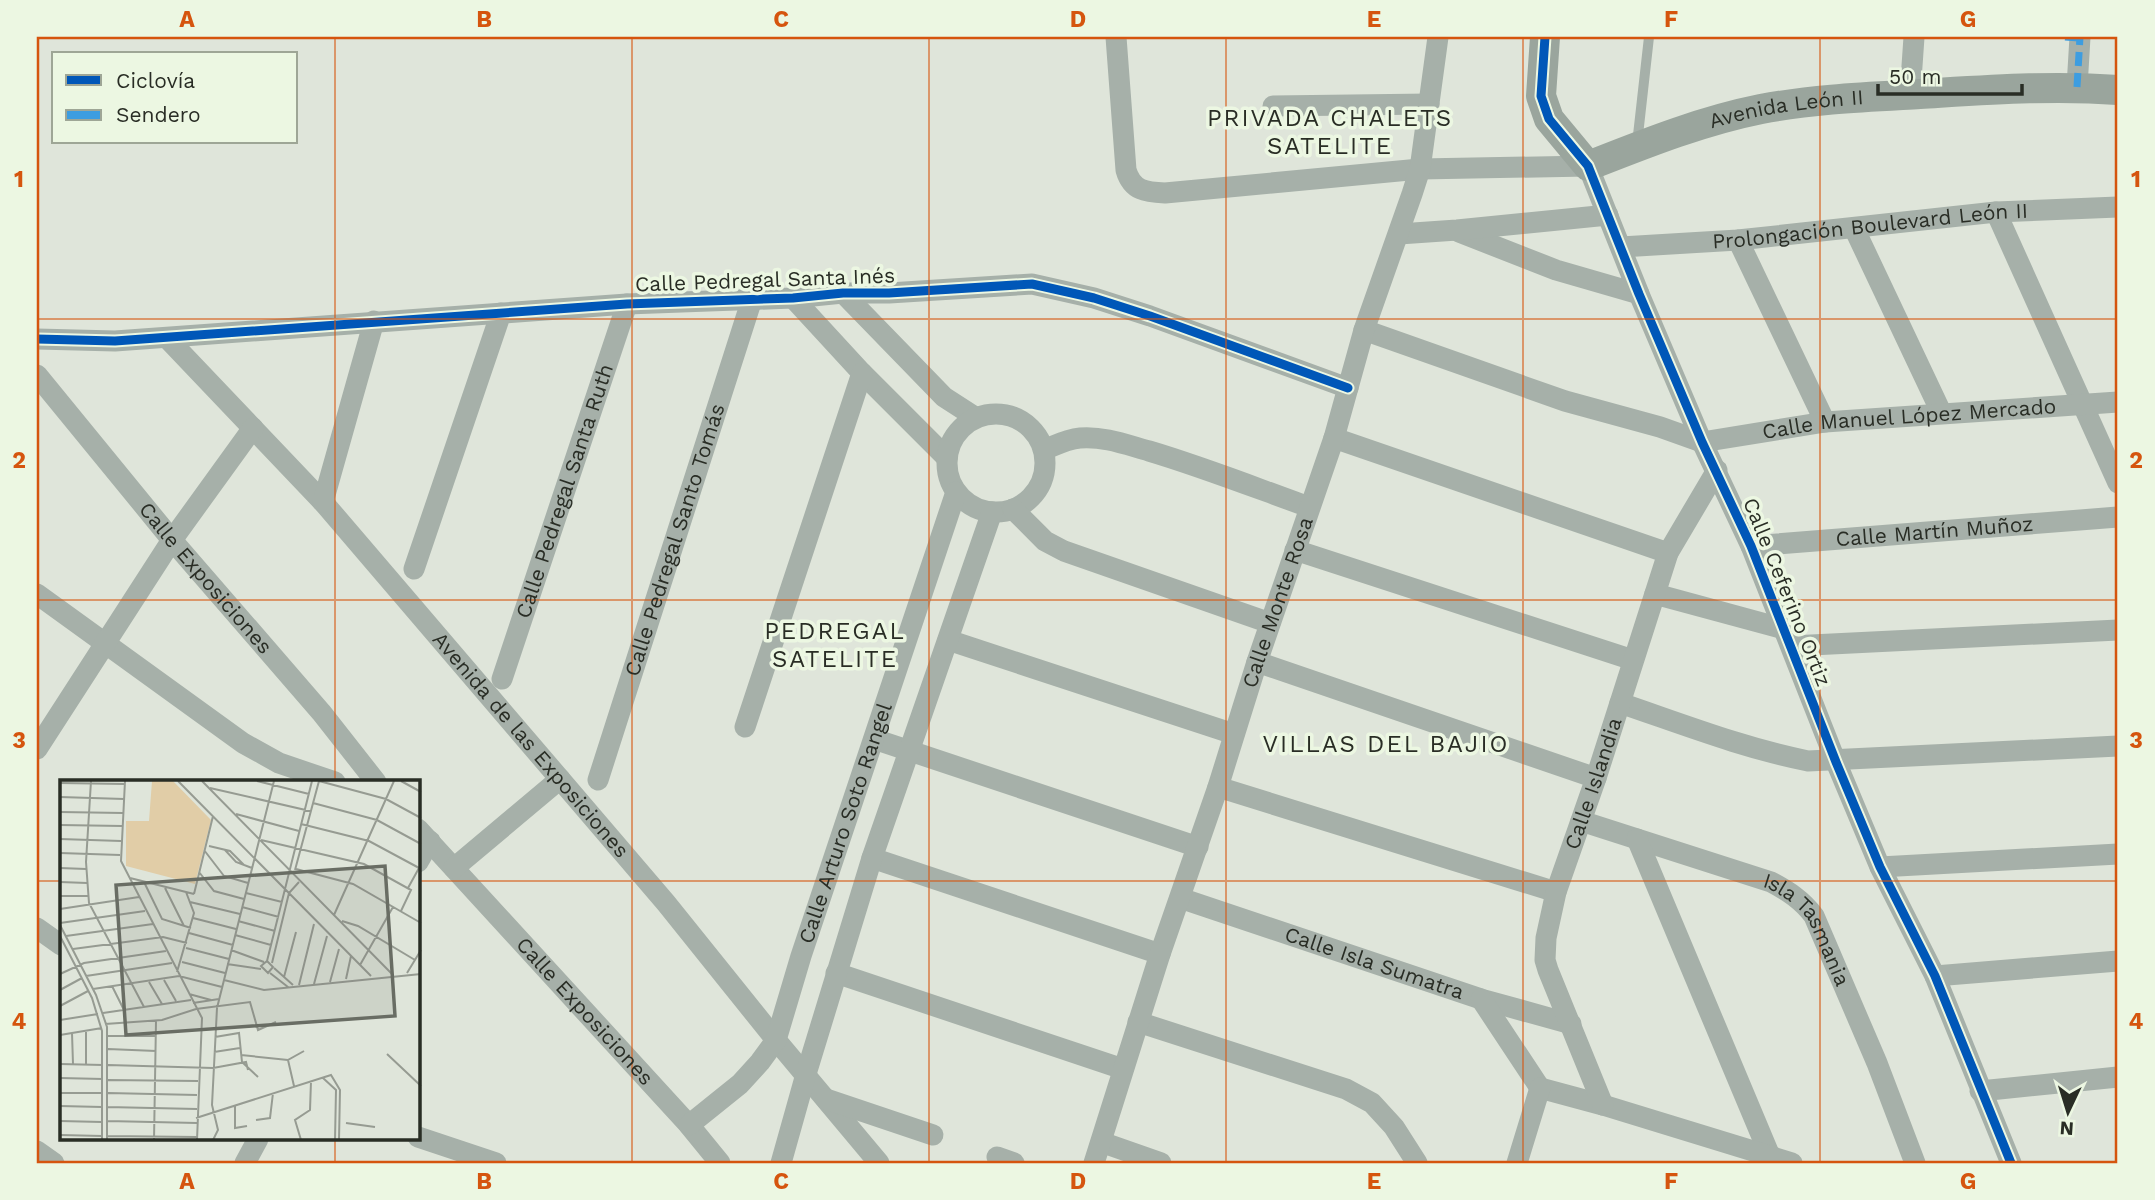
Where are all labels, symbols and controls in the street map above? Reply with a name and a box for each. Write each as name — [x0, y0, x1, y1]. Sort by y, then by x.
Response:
text: A — [179, 6, 195, 33]
text: B — [476, 6, 492, 33]
text: C — [773, 6, 789, 33]
text: D — [1070, 6, 1086, 33]
text: E — [1367, 6, 1381, 33]
text: F — [1664, 6, 1678, 33]
text: G — [1960, 6, 1976, 33]
legend — [52, 52, 298, 144]
scale bar — [1878, 52, 2022, 96]
text: 50 m — [1889, 64, 1941, 89]
text: Ciclovía — [116, 68, 195, 93]
street label: Avenida León II — [1706, 84, 1864, 133]
text: Sendero — [116, 102, 201, 127]
district label: PRIVADA CHALETS SATELITE — [1207, 104, 1453, 160]
text: 1 — [14, 166, 24, 193]
text: 1 — [2131, 166, 2141, 193]
street label: Prolongación Boulevard León II — [1711, 198, 2028, 254]
street label: Calle Pedregal Santa Inés — [635, 262, 895, 297]
street label: Calle Pedregal Santa Ruth — [510, 361, 618, 621]
street label: Calle Manuel López Mercado — [1760, 393, 2057, 444]
street label: Calle Pedregal Santo Tomás — [619, 400, 730, 679]
text: 2 — [12, 447, 26, 474]
text: 2 — [2129, 447, 2143, 474]
street label: Calle Ceferino Ortiz — [1738, 494, 1837, 690]
street label: Calle Exposiciones — [134, 497, 278, 659]
street label: Calle Martín Muñoz — [1835, 511, 2034, 551]
street label: Calle Monte Rosa — [1237, 513, 1318, 691]
district label: PEDREGAL SATELITE — [764, 617, 906, 673]
street label: Avenida de las Exposiciones — [428, 627, 635, 862]
street label: Calle Arturo Soto Rangel — [793, 699, 897, 947]
street label: Calle Islandia — [1559, 714, 1627, 853]
text: 3 — [12, 727, 26, 754]
text: 3 — [2129, 727, 2143, 754]
district label: VILLAS DEL BAJIO — [1263, 730, 1510, 758]
inset map — [60, 780, 420, 1140]
street label: Isla Tasmania — [1760, 867, 1856, 990]
street label: Calle Isla Sumatra — [1282, 921, 1467, 1004]
street label: Calle Exposiciones — [511, 932, 659, 1090]
text: 4 — [12, 1008, 27, 1035]
text: 4 — [2129, 1008, 2144, 1035]
north arrow — [2032, 1078, 2102, 1148]
text: N — [2059, 1116, 2075, 1140]
text: A — [179, 1168, 195, 1195]
text: B — [476, 1168, 492, 1195]
text: C — [773, 1168, 789, 1195]
text: D — [1070, 1168, 1086, 1195]
text: E — [1367, 1168, 1381, 1195]
text: F — [1664, 1168, 1678, 1195]
text: G — [1960, 1168, 1976, 1195]

